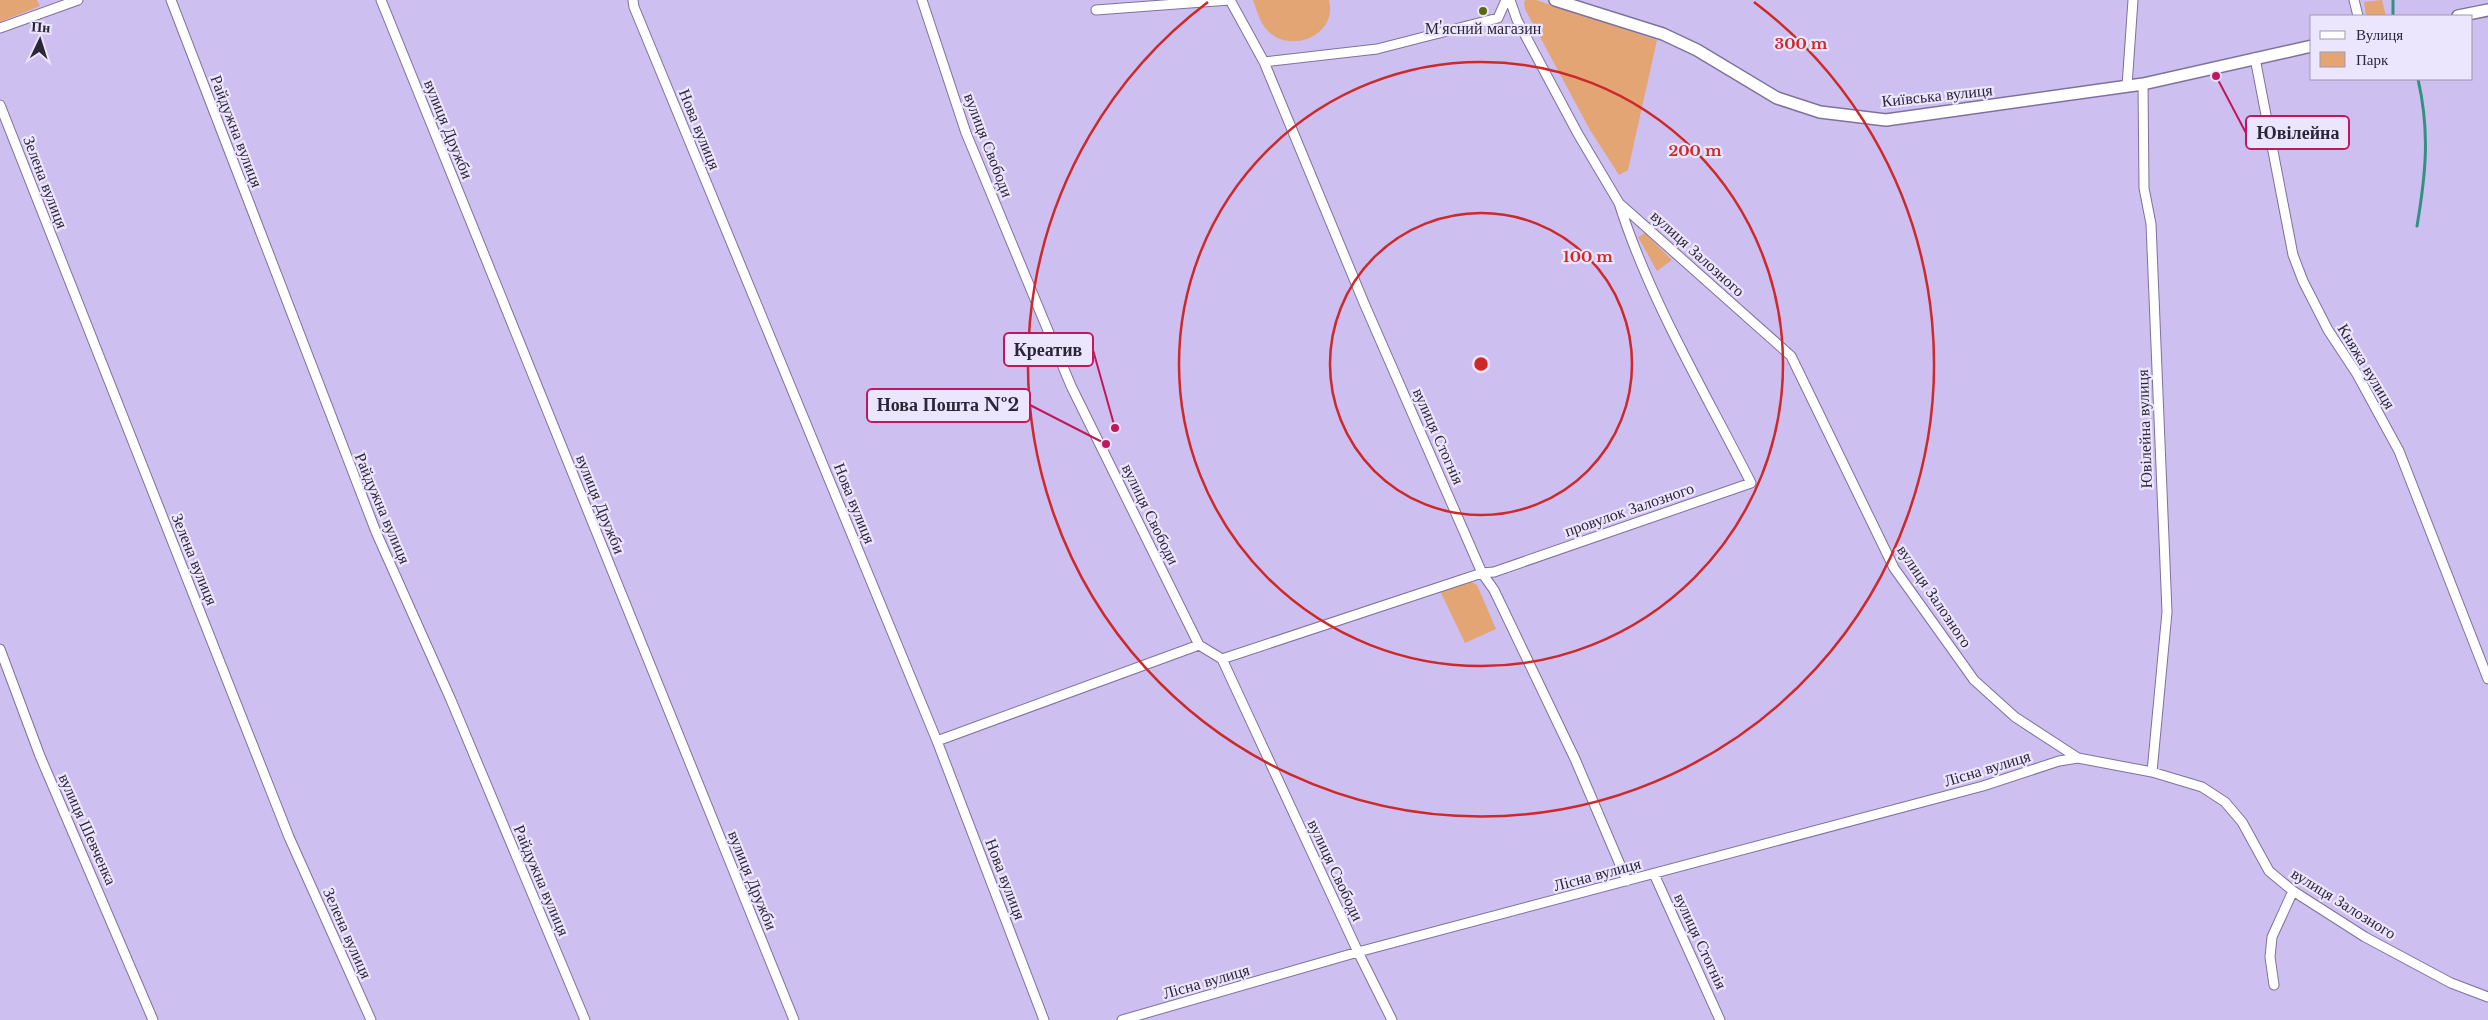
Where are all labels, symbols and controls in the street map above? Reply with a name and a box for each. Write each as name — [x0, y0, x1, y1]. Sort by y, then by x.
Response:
marker: М'ясний магазин — [1477, 5, 1489, 17]
north arrow — [15, 15, 65, 65]
legend — [2310, 15, 2473, 80]
text: Пн — [31, 17, 51, 37]
place label: М'ясний магазин — [1425, 18, 1542, 38]
text: Вулиця — [2356, 25, 2403, 44]
text: 300 m — [1775, 34, 1828, 53]
text: Парк — [2356, 50, 2389, 69]
street label: Райдужна вулиця — [206, 72, 268, 191]
street label: вулиця Дружби — [420, 76, 478, 182]
street label: Київська вулиця — [1880, 79, 1994, 111]
street label: Нова вулиця — [675, 86, 725, 173]
street label: вулиця Свободи — [960, 90, 1018, 200]
callout: Ювілейна — [2246, 116, 2349, 149]
text: Ювілейна — [2257, 122, 2339, 144]
street label: Зелена вулиця — [19, 133, 73, 232]
text: 200 m — [1669, 141, 1722, 160]
street label: вулиця Залозного — [1647, 206, 1749, 300]
text: 100 m — [1563, 247, 1613, 266]
street label: Княжа вулиця — [2334, 320, 2401, 413]
callout: Креатив — [1004, 333, 1093, 366]
text: Креатив — [1014, 339, 1083, 361]
centre of rings — [1472, 355, 1490, 373]
street label: Ювілейна вулиця — [2132, 368, 2156, 489]
street label: вулиця Стогнія — [1409, 385, 1469, 488]
callout: Нова Пошта №2 — [867, 389, 1030, 422]
text: Нова Пошта №2 — [877, 394, 1019, 416]
street label: Райдужна вулиця — [351, 450, 416, 567]
street label: вулиця Дружби — [572, 451, 630, 557]
street label: Нова вулиця — [830, 460, 880, 547]
street label: вулиця Свободи — [1118, 460, 1184, 568]
street label: провулок Залозного — [1562, 477, 1696, 541]
street label: Зелена вулиця — [168, 510, 223, 608]
street label: вулиця Залозного — [1893, 541, 1977, 651]
street label: Лісна вулиця — [1941, 745, 2033, 791]
street label: вулиця Шевченка — [54, 770, 122, 888]
street label: вулиця Свободи — [1304, 816, 1368, 924]
street label: Райдужна вулиця — [510, 822, 575, 939]
street label: вулиця Дружби — [724, 827, 782, 933]
street label: Нова вулиця — [981, 836, 1031, 923]
street label: Лісна вулиця — [1551, 853, 1643, 895]
street label: вулиця Залозного — [2288, 863, 2400, 943]
street label: Зелена вулиця — [319, 885, 377, 982]
street label: вулиця Стогнія — [1670, 890, 1732, 993]
street label: Лісна вулиця — [1160, 959, 1252, 1003]

